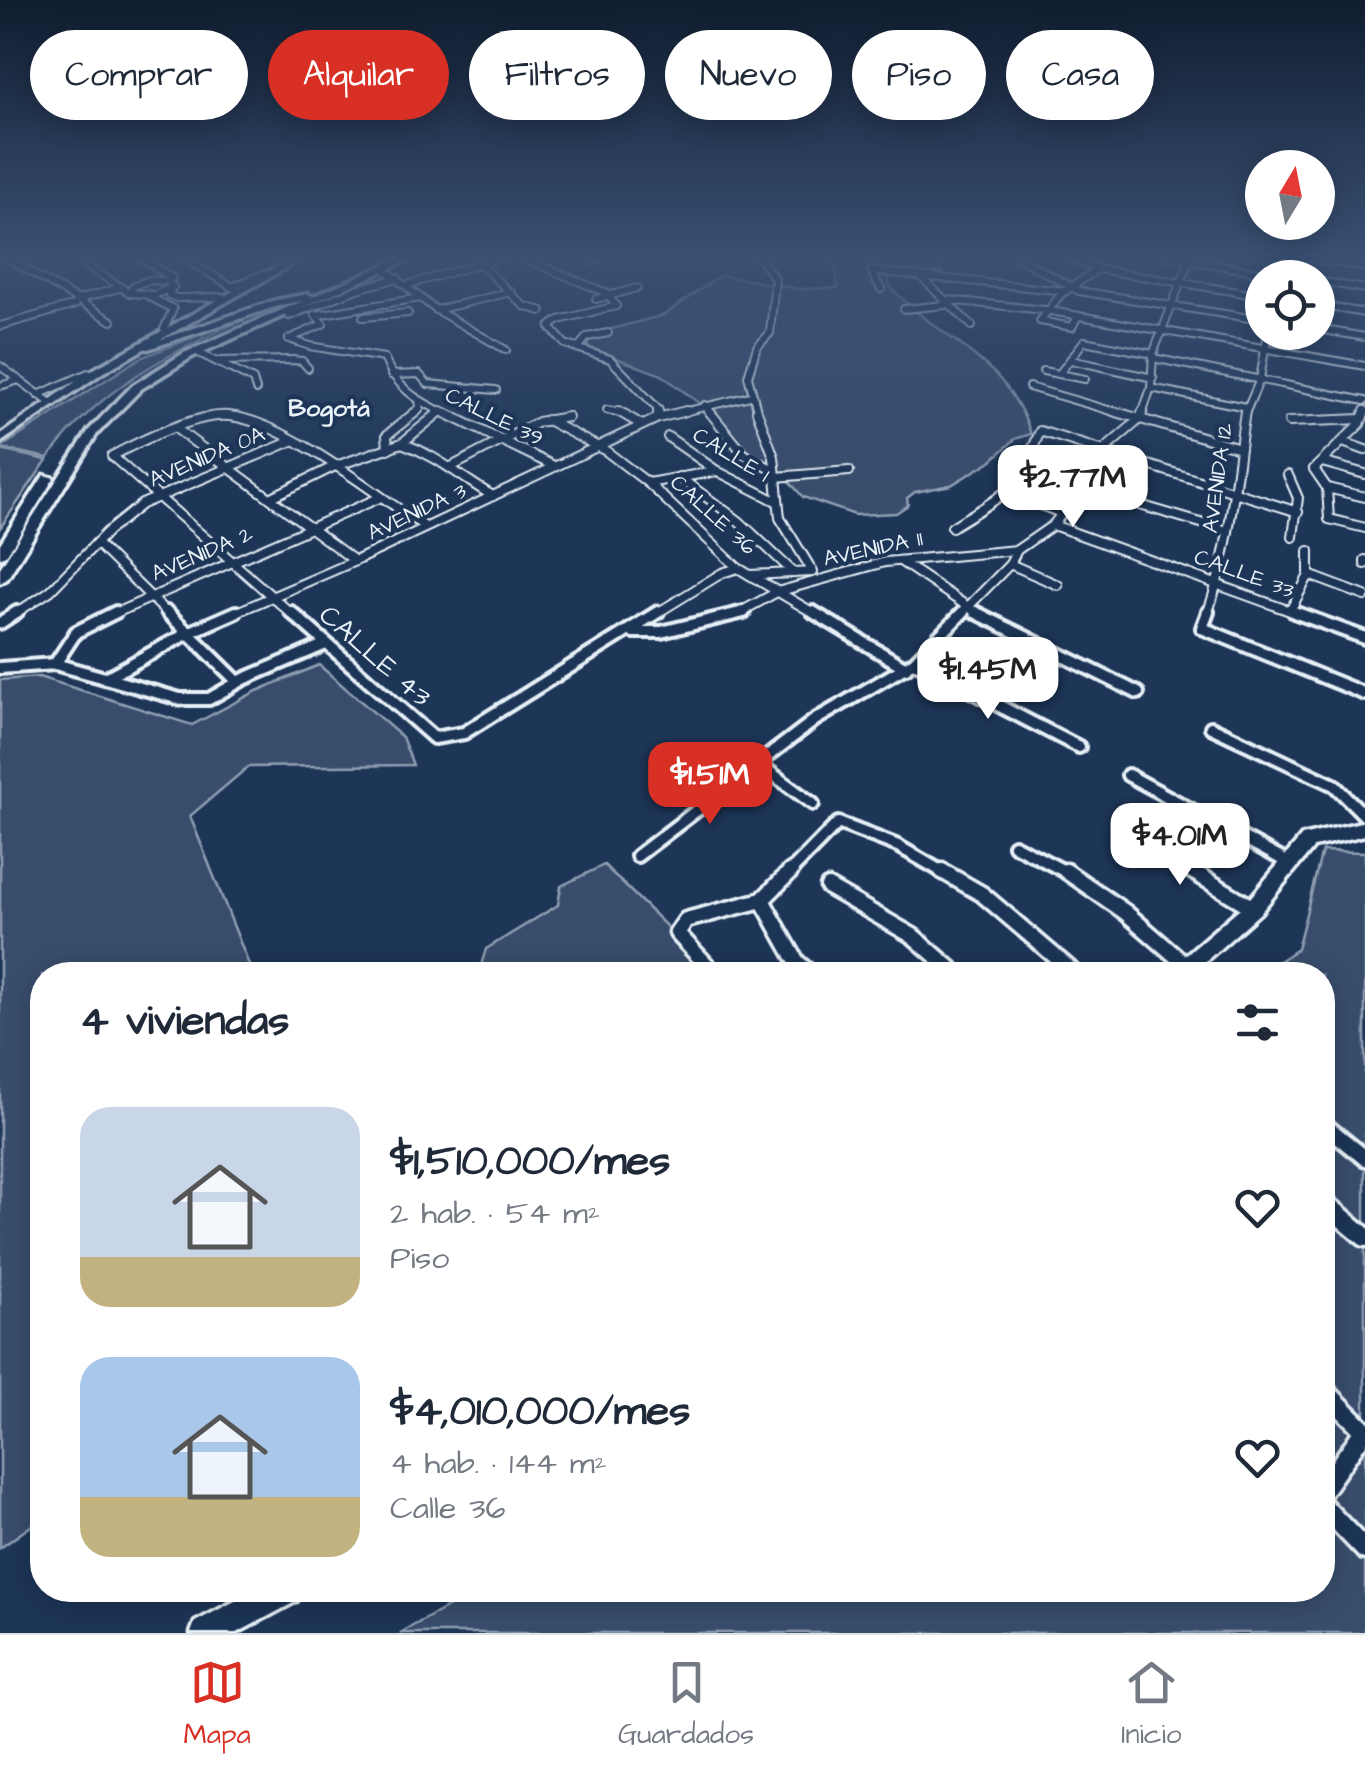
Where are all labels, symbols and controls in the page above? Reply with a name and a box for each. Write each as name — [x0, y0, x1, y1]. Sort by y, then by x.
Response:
chip: Comprar — [30, 30, 248, 120]
chip: Alquilar — [268, 30, 449, 120]
chip: Filtros — [469, 30, 645, 120]
chip: Nuevo — [665, 30, 832, 120]
chip: Piso — [852, 30, 986, 120]
chip: Casa — [1006, 30, 1154, 120]
north arrow — [1245, 150, 1335, 240]
map controls — [1245, 150, 1335, 350]
button: locate — [1245, 260, 1335, 350]
street label: CALLE 39 — [440, 380, 548, 454]
district label: Bogotá — [288, 391, 370, 427]
street label: AVENIDA 0A — [144, 419, 270, 495]
street label: CALLE 1 — [687, 420, 775, 490]
street label: AVENIDA 12 — [1195, 421, 1241, 535]
pin: $2.77M — [992, 445, 1154, 530]
text: $2.77M — [1020, 455, 1126, 500]
street label: CALLE 36 — [663, 468, 763, 562]
street label: AVENIDA 3 — [362, 475, 472, 549]
street label: AVENIDA 2 — [146, 519, 258, 589]
street label: AVENIDA 11 — [820, 523, 926, 575]
street label: CALLE 33 — [1190, 542, 1298, 606]
street label: CALLE 43 — [310, 596, 440, 716]
pin: $1.45M — [907, 637, 1069, 722]
text: $1.45M — [939, 647, 1037, 692]
pin: $1.51M — [629, 742, 791, 827]
text: $1.51M — [670, 752, 750, 797]
pin: $4.01M — [1099, 803, 1261, 888]
text: $4.01M — [1133, 813, 1227, 858]
text: 4 viviendas — [80, 993, 289, 1051]
icon: filters — [1230, 995, 1285, 1050]
text: $1,510,000/mes — [390, 1133, 670, 1191]
icon: home — [160, 1147, 280, 1267]
icon: heart — [1230, 1180, 1285, 1235]
text: 2 hab. · 54 m² — [390, 1191, 600, 1236]
text: Piso — [390, 1236, 449, 1281]
text: $4,010,000/mes — [390, 1383, 690, 1441]
icon: home — [160, 1397, 280, 1517]
icon: heart — [1230, 1430, 1285, 1485]
text: 4 hab. · 144 m² — [390, 1441, 607, 1486]
text: Calle 36 — [390, 1486, 505, 1531]
tab: Mapa — [184, 1655, 251, 1754]
tab: Guardados — [618, 1655, 754, 1754]
tab: Inicio — [1121, 1655, 1181, 1754]

